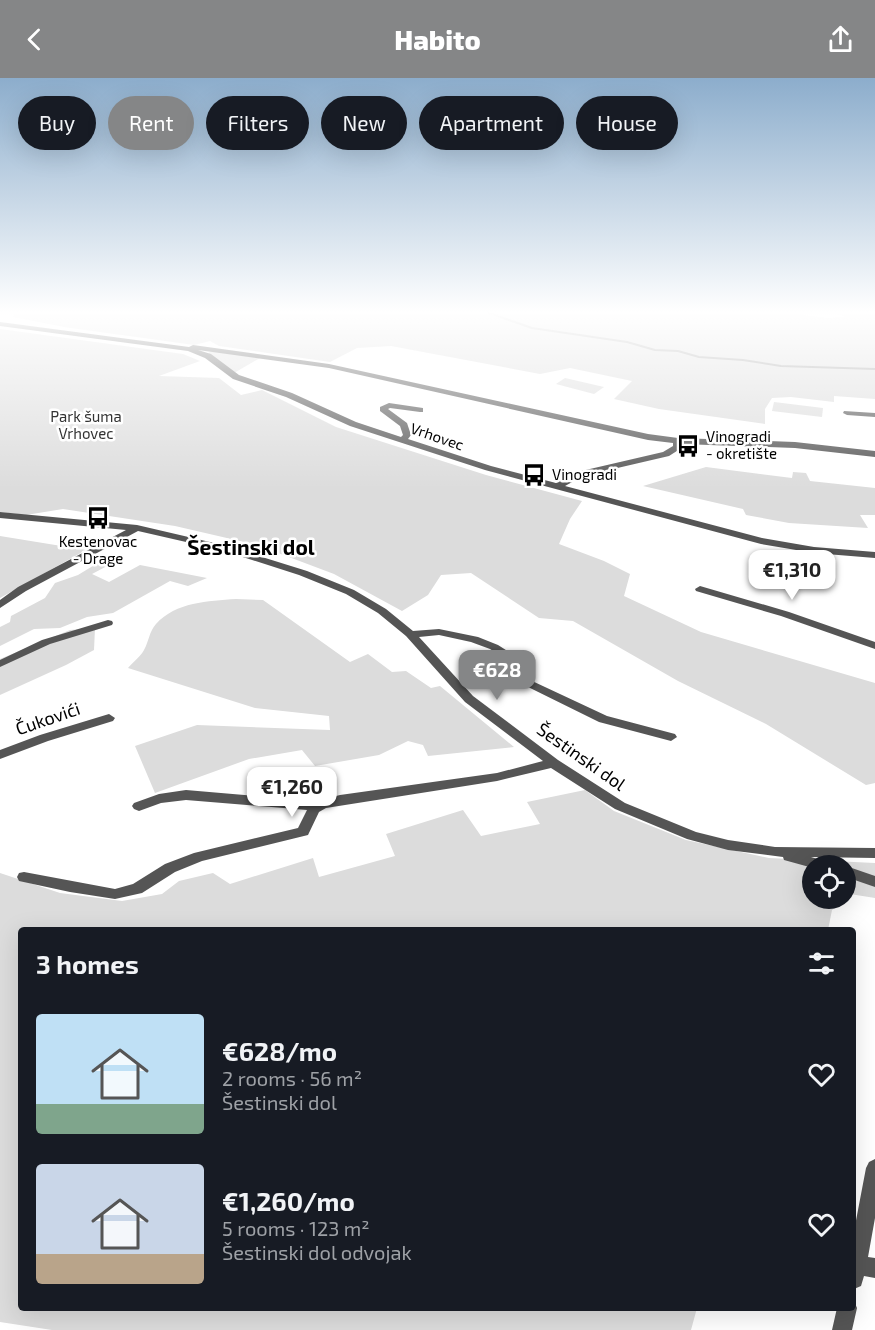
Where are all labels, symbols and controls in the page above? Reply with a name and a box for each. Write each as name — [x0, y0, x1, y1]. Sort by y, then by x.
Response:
icon: back — [18, 23, 51, 56]
text: Habito — [394, 23, 481, 55]
icon: share — [824, 23, 857, 56]
chip: Buy — [18, 96, 96, 150]
chip: Rent — [108, 96, 194, 150]
chip: Filters — [206, 96, 309, 150]
chip: New — [321, 96, 407, 150]
chip: Apartment — [419, 96, 564, 150]
chip: House — [576, 96, 678, 150]
park label: Park šuma Vrhovec — [50, 407, 122, 442]
street label: Vrhovec — [408, 419, 466, 454]
place label: Vinogradi - okretište — [706, 427, 777, 462]
bus stop icon: Vinogradi - okretište — [675, 433, 701, 459]
bus stop icon: Vinogradi — [521, 462, 547, 488]
place label: Vinogradi — [552, 465, 617, 483]
bus stop icon: Kestenovac - Drage — [85, 505, 111, 531]
place label: Kestenovac - Drage — [59, 532, 137, 567]
district label: Šestinski dol — [187, 534, 315, 559]
pin: €1,310 — [743, 550, 841, 601]
text: €1,310 — [763, 557, 821, 581]
pin: €628 — [461, 650, 533, 701]
text: €628 — [473, 657, 521, 681]
street label: Čukovići — [13, 697, 83, 739]
street label: Šestinski dol — [533, 718, 631, 795]
pin: €1,260 — [243, 767, 341, 818]
text: €1,260 — [261, 774, 323, 798]
map controls — [802, 855, 856, 909]
button: locate — [802, 855, 856, 909]
icon: filters — [805, 947, 838, 980]
text: 3 homes — [36, 948, 139, 979]
text: €628/mo — [222, 1035, 337, 1066]
icon: home — [84, 1038, 156, 1110]
icon: heart — [805, 1058, 838, 1091]
text: 2 rooms · 56 m² — [222, 1066, 362, 1090]
text: Šestinski dol — [222, 1090, 337, 1114]
text: €1,260/mo — [222, 1185, 355, 1216]
icon: home — [84, 1188, 156, 1260]
icon: heart — [805, 1208, 838, 1241]
text: 5 rooms · 123 m² — [222, 1216, 370, 1240]
text: Šestinski dol odvojak — [222, 1240, 412, 1264]

